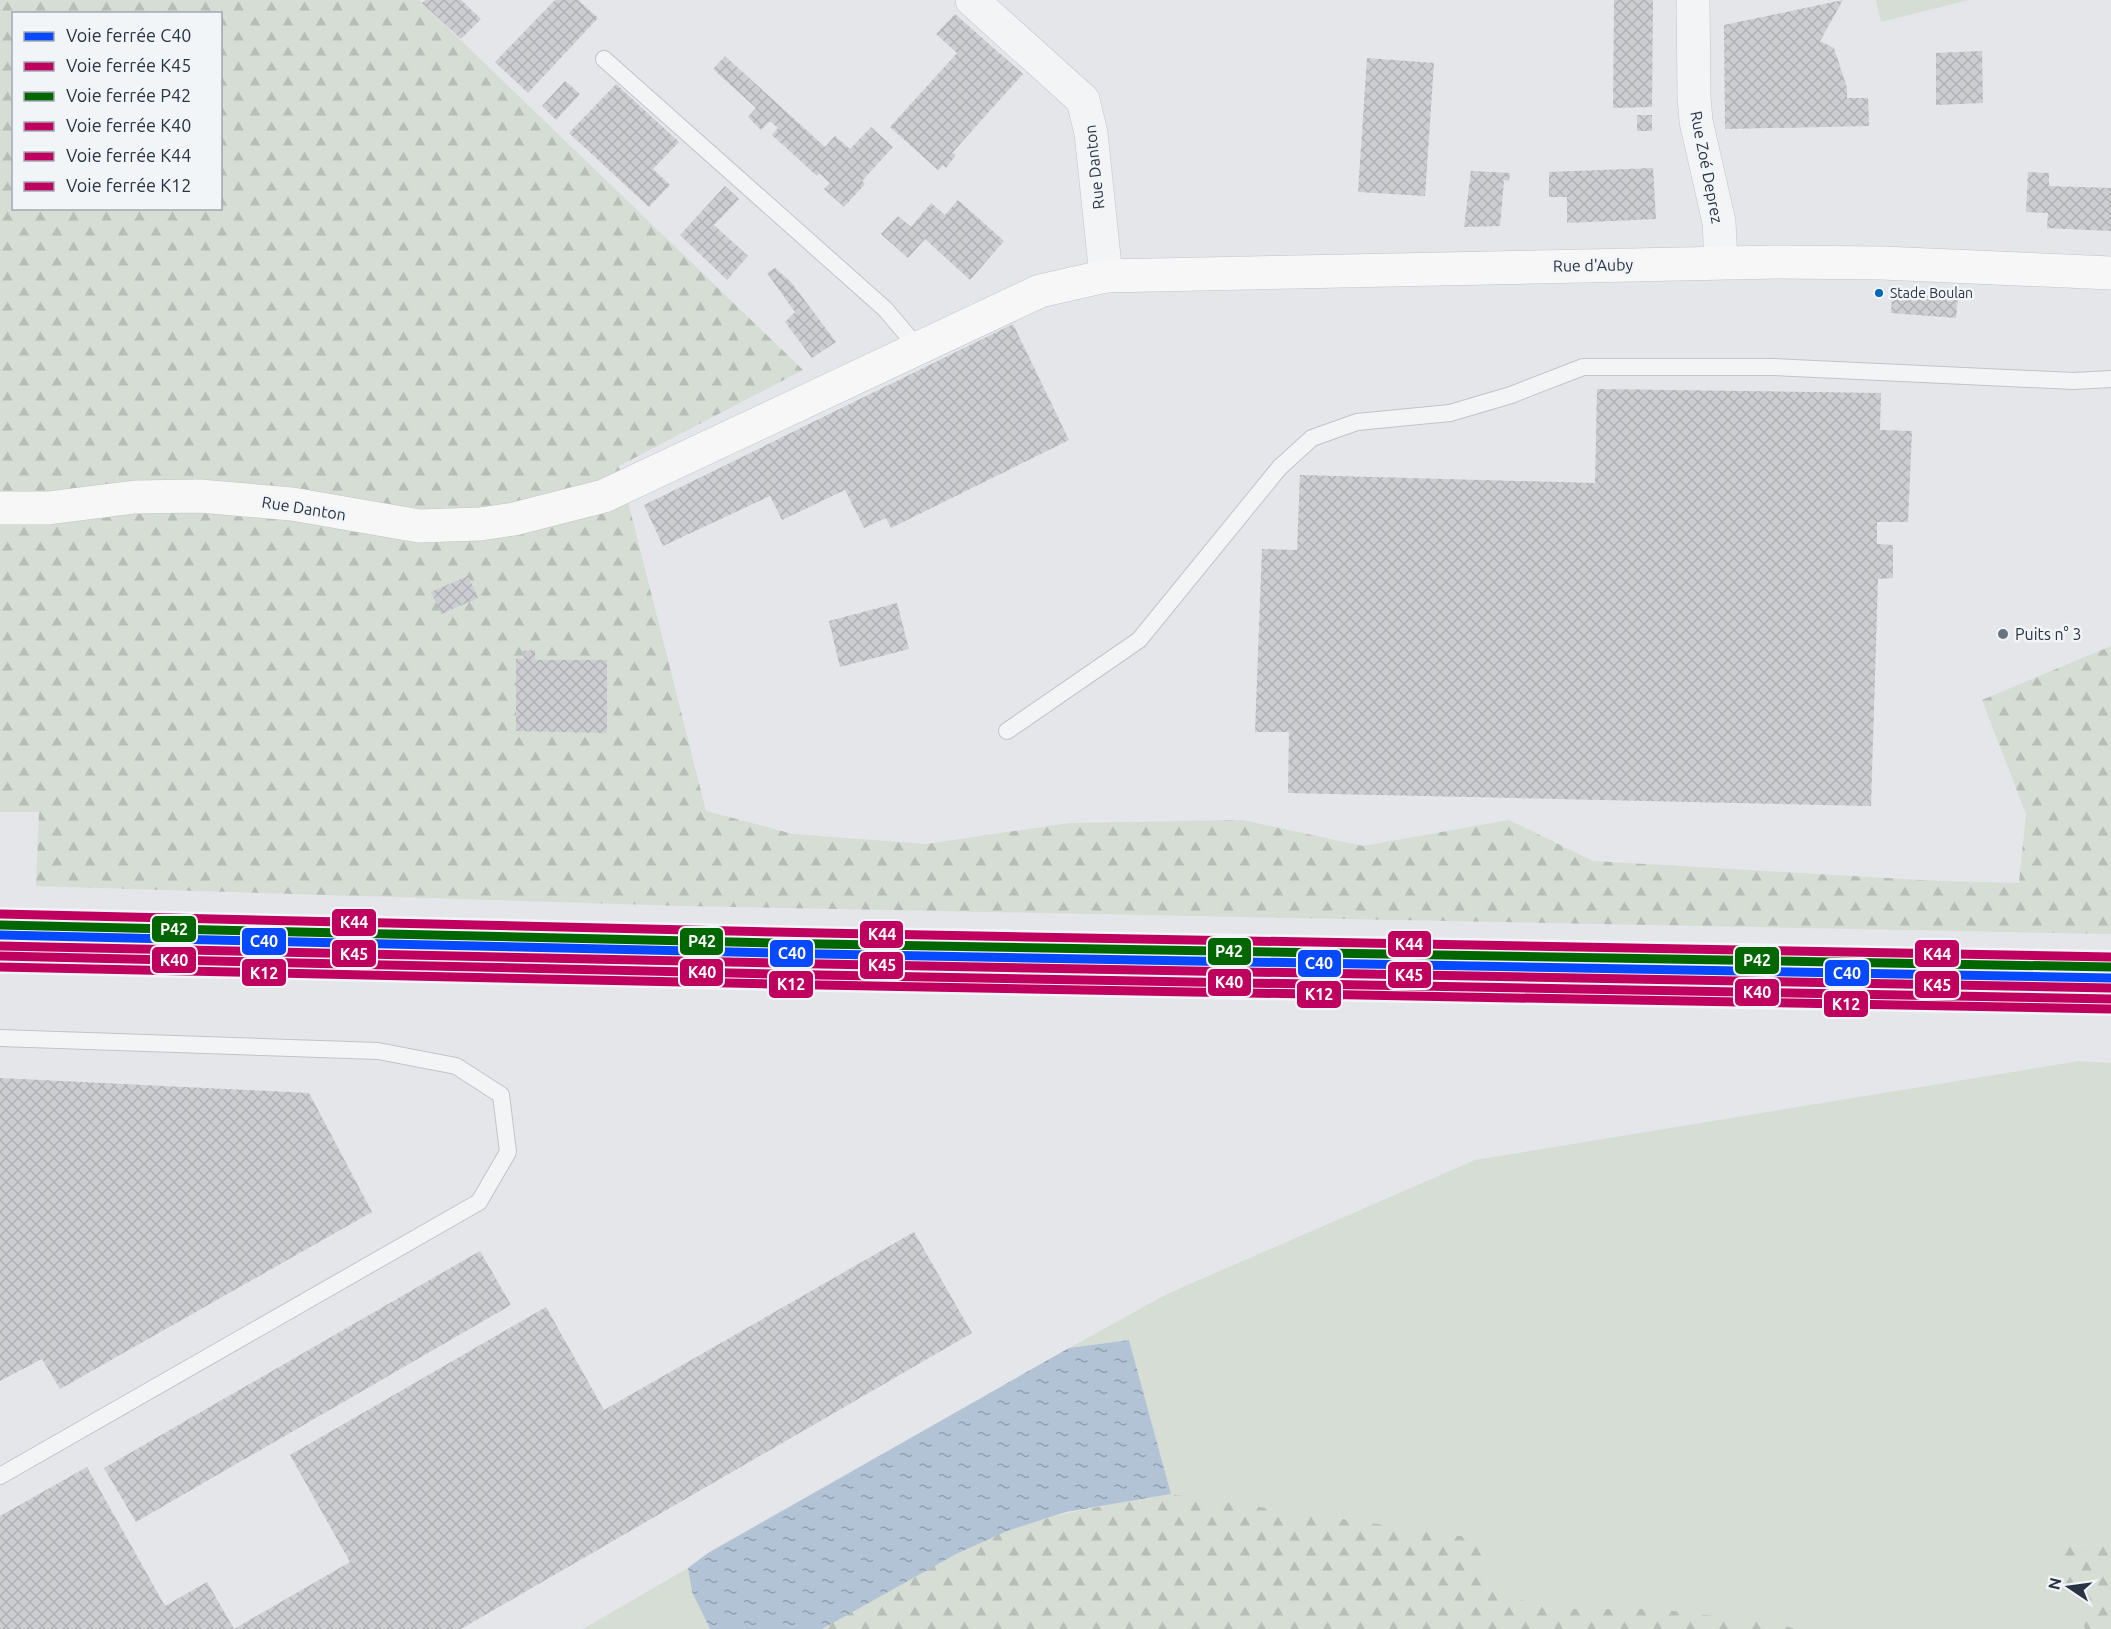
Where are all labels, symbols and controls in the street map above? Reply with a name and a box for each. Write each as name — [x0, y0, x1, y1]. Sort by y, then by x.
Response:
legend — [12, 12, 222, 210]
text: Voie ferrée C40 — [66, 25, 191, 45]
text: Voie ferrée K45 — [66, 55, 191, 75]
text: Voie ferrée P42 — [66, 85, 191, 105]
street label: Rue Zoé Deprez — [1687, 109, 1727, 225]
text: Voie ferrée K40 — [66, 115, 191, 135]
street label: Rue Danton — [1081, 124, 1107, 210]
text: Voie ferrée K44 — [66, 145, 191, 165]
text: Voie ferrée K12 — [66, 175, 191, 195]
street label: Rue d'Auby — [1553, 255, 1634, 275]
place label: Stade Boulan — [1890, 285, 1973, 301]
marker: Stade Boulan — [1873, 287, 1885, 299]
street label: Rue Danton — [261, 492, 347, 524]
place label: Puits n° 3 — [2015, 625, 2081, 643]
marker: Puits n° 3 — [1996, 627, 2010, 641]
line badge: K44 — [331, 908, 377, 937]
text: K44 — [340, 913, 368, 931]
line badge: P42 — [151, 915, 197, 943]
text: P42 — [160, 920, 188, 938]
line badge: K44 — [859, 920, 904, 949]
text: K44 — [868, 925, 896, 943]
line badge: C40 — [241, 927, 287, 956]
line badge: P42 — [679, 927, 724, 956]
line badge: K44 — [1387, 930, 1432, 958]
text: C40 — [250, 932, 278, 950]
text: P42 — [688, 932, 716, 950]
text: K44 — [1395, 935, 1423, 953]
line badge: P42 — [1207, 937, 1252, 966]
line badge: K45 — [331, 939, 377, 968]
line badge: C40 — [769, 939, 814, 968]
line badge: K44 — [1914, 939, 1960, 968]
text: P42 — [1215, 942, 1243, 960]
text: C40 — [778, 944, 806, 962]
text: K45 — [340, 945, 368, 963]
text: K44 — [1923, 945, 1951, 963]
line badge: K40 — [151, 946, 197, 974]
line badge: P42 — [1734, 946, 1780, 975]
line badge: C40 — [1297, 949, 1342, 978]
text: K40 — [160, 951, 188, 969]
line badge: K45 — [859, 951, 904, 980]
text: P42 — [1743, 951, 1771, 969]
text: C40 — [1305, 954, 1333, 972]
text: K45 — [868, 956, 896, 974]
line badge: K12 — [241, 958, 287, 987]
line badge: K40 — [679, 958, 724, 987]
line badge: C40 — [1824, 959, 1870, 987]
line badge: K45 — [1387, 961, 1432, 989]
text: K40 — [688, 963, 716, 981]
text: K12 — [250, 964, 278, 982]
text: C40 — [1833, 964, 1861, 982]
text: K45 — [1395, 966, 1423, 984]
line badge: K40 — [1207, 968, 1252, 997]
line badge: K12 — [768, 970, 814, 999]
line badge: K45 — [1914, 970, 1960, 999]
text: K40 — [1215, 973, 1243, 991]
text: K12 — [777, 975, 805, 993]
text: K45 — [1923, 976, 1951, 994]
line badge: K40 — [1734, 978, 1780, 1007]
line badge: K12 — [1296, 980, 1342, 1009]
text: K40 — [1743, 983, 1771, 1001]
text: K12 — [1305, 985, 1333, 1003]
line badge: K12 — [1823, 990, 1869, 1018]
text: K12 — [1832, 995, 1860, 1013]
north arrow — [2039, 1557, 2099, 1617]
text: N — [2044, 1576, 2064, 1591]

